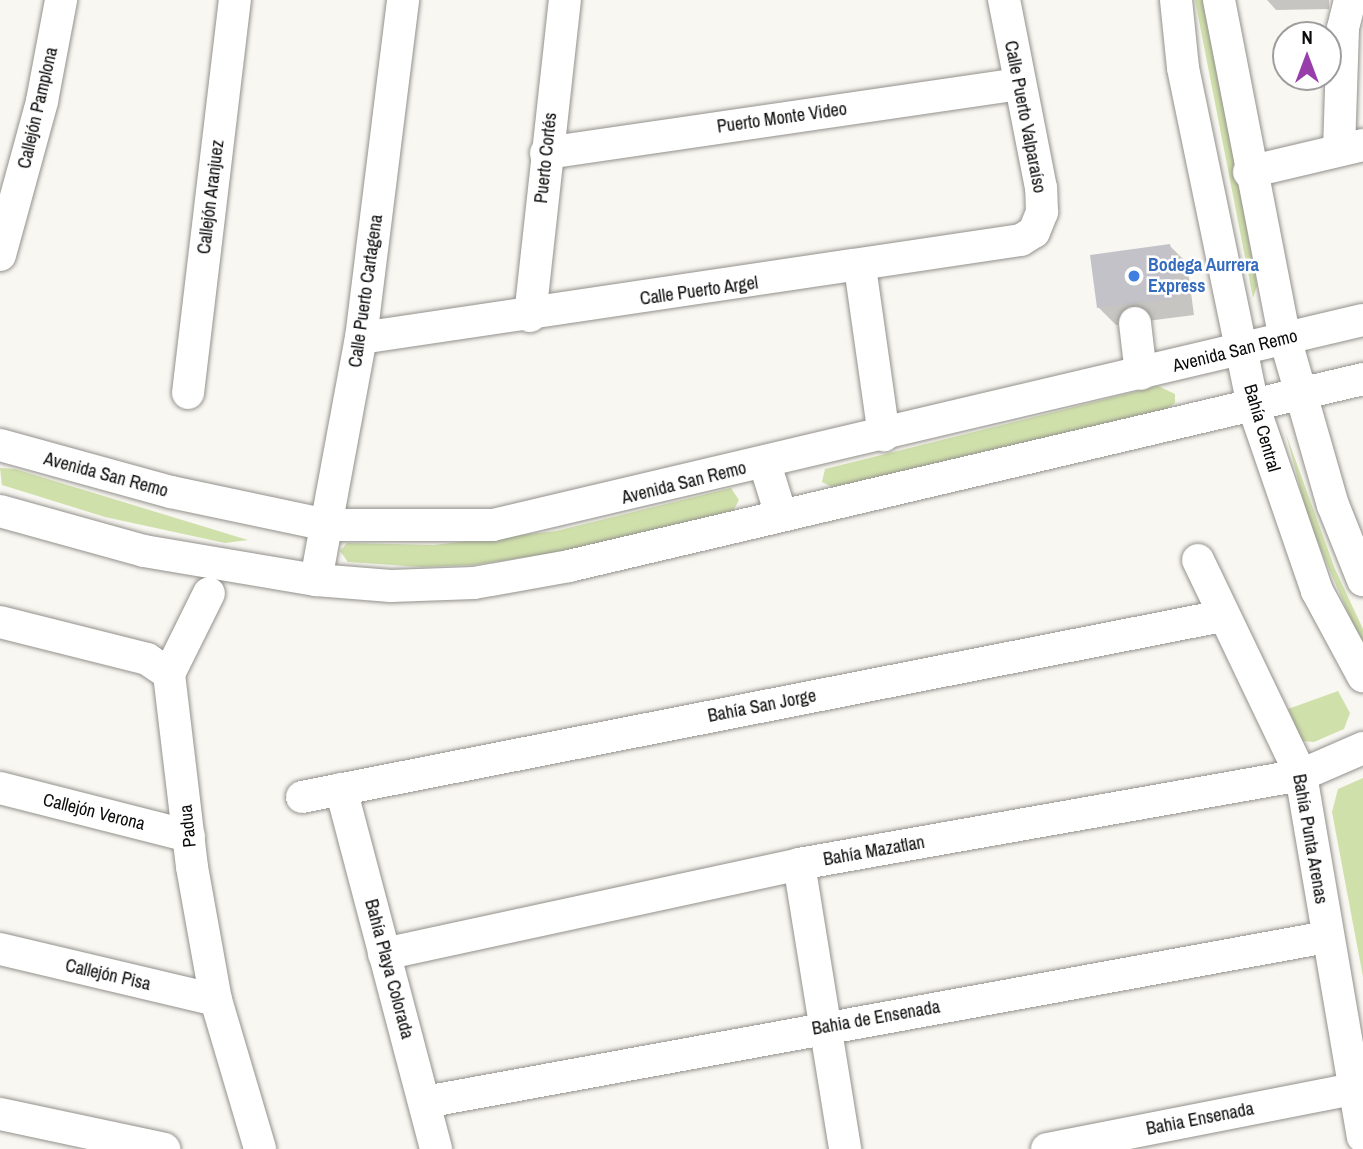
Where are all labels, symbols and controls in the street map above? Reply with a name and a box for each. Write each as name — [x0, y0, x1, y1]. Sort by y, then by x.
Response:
north arrow — [1272, 21, 1342, 91]
text: N — [1301, 24, 1313, 50]
street label: Calle Puerto Valparaíso — [1000, 39, 1050, 195]
street label: Callejón Pamplona — [14, 45, 62, 171]
street label: Puerto Monte Video — [716, 98, 848, 138]
street label: Puerto Cortés — [530, 112, 562, 204]
street label: Callejón Aranjuez — [193, 138, 229, 256]
street label: Calle Puerto Cartagena — [345, 213, 387, 369]
place label: Bodega Aurrera Express — [1148, 255, 1260, 298]
marker: Bodega Aurrera Express — [1126, 268, 1142, 284]
street label: Calle Puerto Argel — [638, 272, 760, 310]
street label: Avenida San Remo — [1170, 325, 1300, 377]
street label: Bahía Central — [1239, 382, 1285, 474]
street label: Avenida San Remo — [42, 448, 170, 502]
street label: Avenida San Remo — [619, 457, 749, 509]
street label: Bahía San Jorge — [706, 685, 818, 727]
street label: Bahía Punta Arenas — [1288, 772, 1332, 906]
street label: Callejón Verona — [41, 789, 147, 835]
street label: Padua — [175, 804, 201, 848]
street label: Bahía Mazatlan — [822, 831, 926, 871]
street label: Bahía Playa Colorada — [360, 897, 418, 1041]
street label: Callejón Pisa — [63, 955, 153, 995]
street label: Bahia de Ensenada — [810, 996, 942, 1040]
street label: Bahia Ensenada — [1144, 1098, 1256, 1140]

